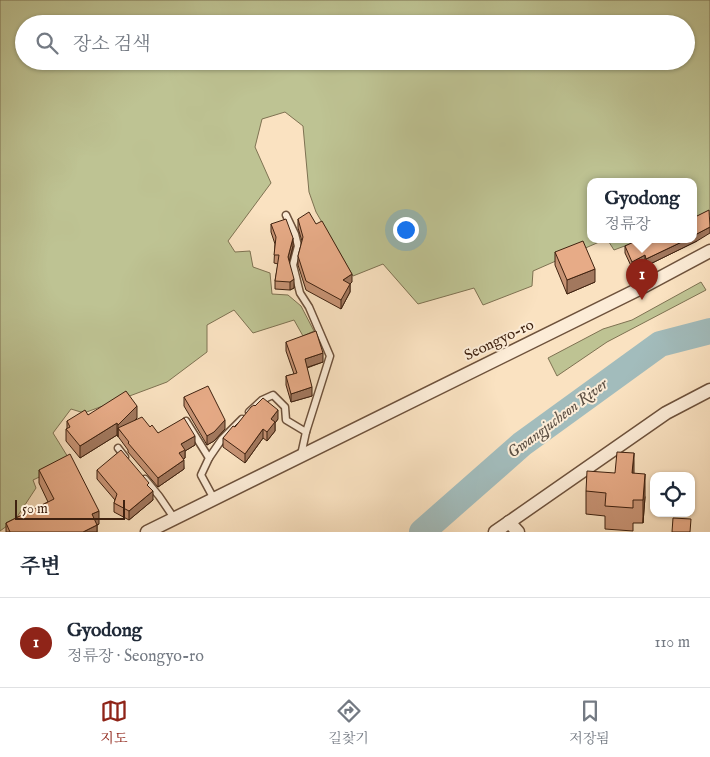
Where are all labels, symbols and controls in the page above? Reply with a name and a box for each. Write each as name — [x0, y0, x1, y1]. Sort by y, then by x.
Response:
search box — [15, 15, 695, 70]
icon: search — [33, 29, 61, 57]
text: 장소 검색 — [73, 33, 151, 57]
popup — [587, 178, 697, 243]
text: Gyodong — [604, 187, 680, 211]
text: 정류장 — [604, 215, 651, 235]
your location — [393, 217, 419, 243]
pin: 1 — [626, 259, 658, 300]
street label: Seongyo-ro — [461, 315, 537, 365]
water label: Gwangjucheon River — [504, 374, 613, 463]
map controls — [650, 472, 695, 517]
button: locate — [650, 472, 695, 517]
scale bar — [15, 497, 125, 520]
text: 50 m — [22, 500, 48, 518]
text: 주변 — [20, 554, 61, 581]
text: Gyodong — [67, 619, 142, 643]
text: 1 — [33, 633, 39, 653]
text: 110 m — [654, 633, 690, 653]
text: 정류장 · Seongyo-ro — [67, 647, 204, 667]
tab: 지도 — [100, 697, 128, 748]
tab: 길찾기 — [328, 697, 369, 748]
tab: 저장됨 — [569, 697, 610, 748]

